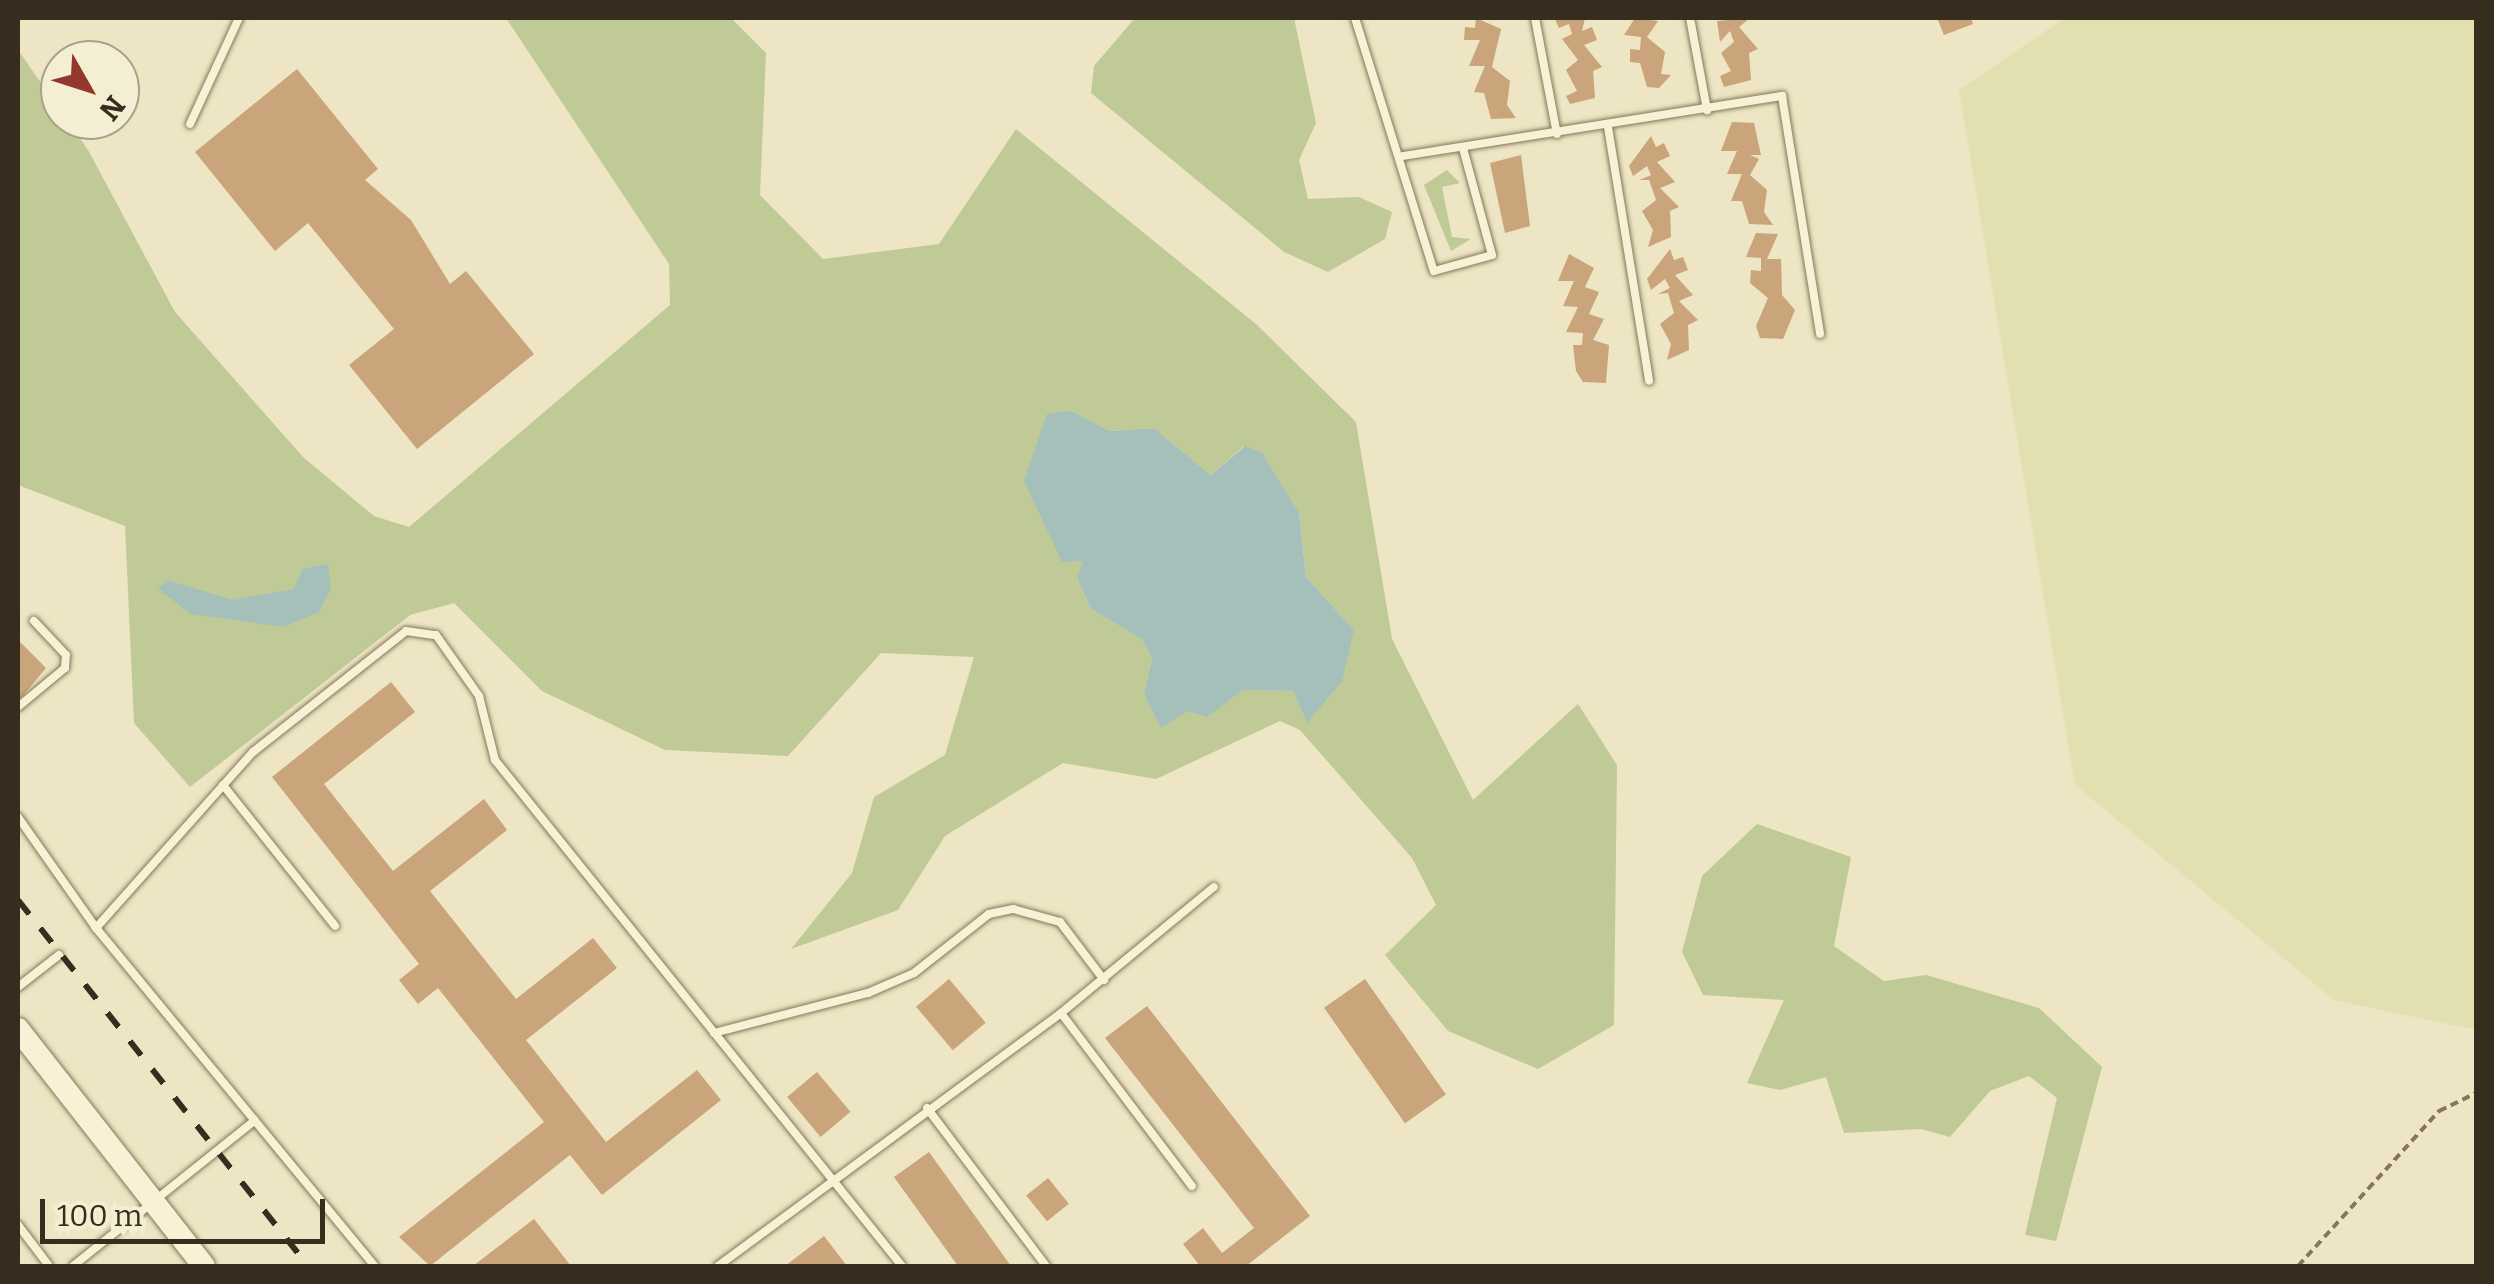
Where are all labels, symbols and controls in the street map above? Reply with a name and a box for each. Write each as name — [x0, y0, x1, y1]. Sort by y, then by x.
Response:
north arrow — [40, 40, 140, 140]
text: N — [93, 89, 132, 127]
scale bar — [45, 1179, 330, 1241]
text: 100 m — [57, 1198, 142, 1234]

